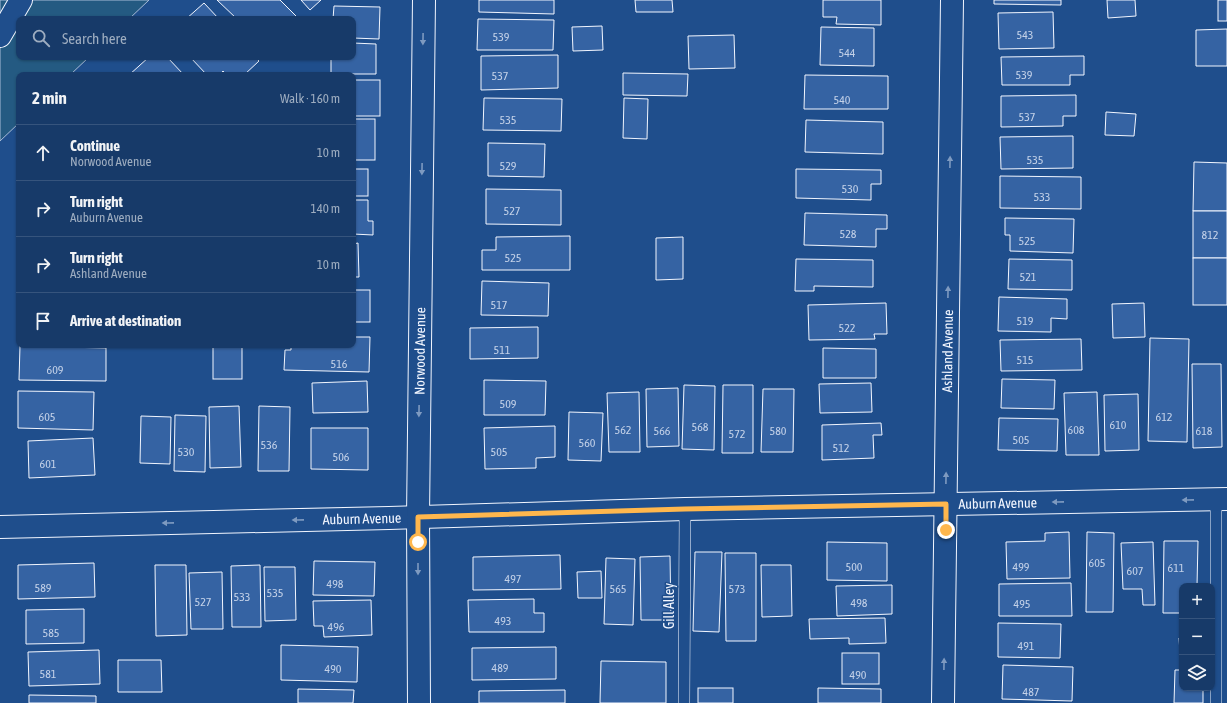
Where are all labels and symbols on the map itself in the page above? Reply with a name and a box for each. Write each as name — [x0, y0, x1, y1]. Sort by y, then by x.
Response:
house number: 543 — [1017, 28, 1033, 42]
house number: 539 — [493, 30, 510, 44]
one-way arrow — [420, 33, 426, 46]
house number: 544 — [839, 46, 856, 60]
house number: 539 — [1016, 68, 1033, 82]
house number: 537 — [492, 69, 509, 83]
house number: 540 — [834, 93, 851, 107]
house number: 537 — [1019, 110, 1036, 124]
house number: 535 — [500, 113, 516, 127]
house number: 535 — [1027, 153, 1043, 167]
one-way arrow — [947, 155, 953, 168]
house number: 529 — [500, 159, 517, 173]
one-way arrow — [419, 163, 425, 176]
house number: 530 — [842, 182, 859, 196]
house number: 533 — [1034, 190, 1050, 204]
house number: 527 — [504, 204, 521, 218]
house number: 528 — [840, 227, 857, 241]
house number: 812 — [1202, 228, 1218, 242]
house number: 525 — [1019, 234, 1035, 248]
house number: 525 — [505, 251, 521, 265]
house number: 521 — [1020, 270, 1037, 284]
one-way arrow — [945, 285, 951, 298]
house number: 517 — [491, 298, 508, 312]
street label: Norwood Avenue — [411, 307, 428, 395]
street label: Ashland Avenue — [939, 309, 956, 393]
house number: 519 — [1017, 314, 1034, 328]
house number: 522 — [839, 321, 855, 335]
house number: 511 — [494, 343, 511, 357]
house number: 515 — [1017, 353, 1033, 367]
house number: 516 — [331, 357, 348, 371]
house number: 609 — [47, 363, 64, 377]
house number: 509 — [500, 397, 517, 411]
one-way arrow — [416, 405, 422, 418]
house number: 605 — [39, 410, 55, 424]
house number: 612 — [1156, 410, 1172, 424]
house number: 610 — [1110, 418, 1127, 432]
house number: 568 — [692, 420, 709, 434]
house number: 562 — [615, 423, 631, 437]
house number: 608 — [1068, 423, 1085, 437]
house number: 566 — [654, 424, 671, 438]
house number: 580 — [770, 424, 787, 438]
house number: 618 — [1196, 424, 1213, 438]
house number: 572 — [729, 427, 745, 441]
house number: 505 — [1013, 433, 1029, 447]
house number: 560 — [579, 436, 596, 450]
house number: 536 — [261, 438, 278, 452]
house number: 512 — [833, 441, 849, 455]
house number: 530 — [178, 445, 195, 459]
house number: 505 — [491, 445, 507, 459]
house number: 506 — [333, 450, 350, 464]
house number: 601 — [40, 457, 57, 471]
one-way arrow — [943, 471, 949, 484]
street label: Auburn Avenue — [958, 495, 1037, 512]
one-way arrow — [1181, 497, 1194, 503]
one-way arrow — [1052, 499, 1064, 506]
street label: Auburn Avenue — [322, 510, 401, 528]
one-way arrow — [291, 517, 304, 523]
one-way arrow — [161, 520, 174, 526]
route end — [937, 521, 955, 539]
route start — [409, 533, 427, 551]
house number: 605 — [1089, 556, 1105, 570]
house number: 500 — [846, 560, 863, 574]
house number: 499 — [1013, 560, 1030, 574]
house number: 611 — [1168, 561, 1185, 575]
one-way arrow — [415, 563, 421, 576]
house number: 607 — [1127, 564, 1144, 578]
house number: 497 — [505, 572, 522, 586]
house number: 498 — [327, 577, 344, 591]
house number: 589 — [35, 581, 52, 595]
house number: 565 — [610, 582, 626, 596]
house number: 573 — [729, 582, 745, 596]
street label: Gill Alley — [661, 583, 677, 629]
house number: 535 — [267, 586, 283, 600]
house number: 533 — [234, 590, 250, 604]
house number: 527 — [195, 595, 212, 609]
house number: 498 — [851, 596, 868, 610]
house number: 495 — [1014, 597, 1030, 611]
house number: 493 — [495, 614, 511, 628]
house number: 496 — [328, 620, 345, 634]
house number: 585 — [43, 626, 59, 640]
house number: 491 — [1018, 639, 1035, 653]
one-way arrow — [941, 657, 947, 670]
house number: 489 — [492, 661, 509, 675]
house number: 490 — [325, 662, 342, 676]
house number: 581 — [40, 667, 57, 681]
house number: 490 — [850, 668, 867, 682]
house number: 487 — [1023, 685, 1040, 699]

